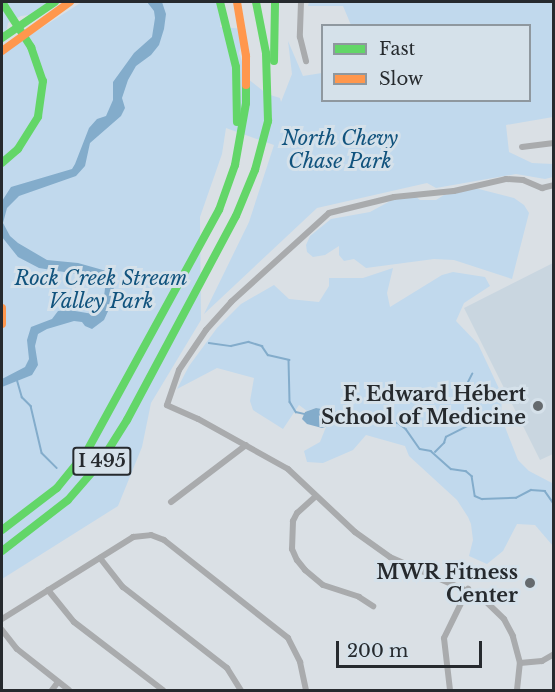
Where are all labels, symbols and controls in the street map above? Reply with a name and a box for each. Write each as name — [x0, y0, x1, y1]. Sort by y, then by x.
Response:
legend — [321, 24, 531, 102]
text: Fast — [379, 38, 415, 60]
text: Slow — [379, 68, 423, 90]
park label: North Chevy Chase Park — [282, 126, 398, 173]
park label: Rock Creek Stream Valley Park — [15, 266, 187, 313]
place label: F. Edward Hébert School of Medicine — [321, 382, 526, 429]
marker: F. Edward Hébert School of Medicine — [531, 399, 545, 413]
road number: I 495 — [72, 446, 132, 476]
place label: MWR Fitness Center — [375, 560, 518, 607]
marker: MWR Fitness Center — [523, 576, 537, 590]
scale bar — [339, 629, 484, 667]
text: 200 m — [347, 640, 408, 662]

